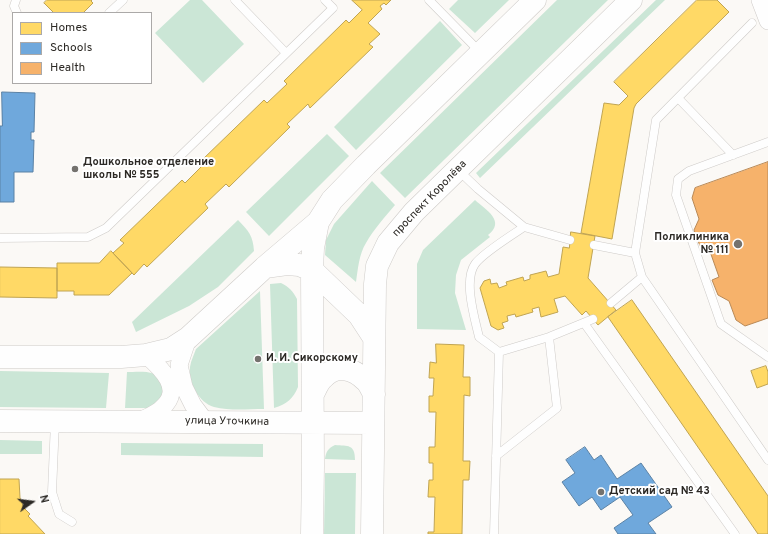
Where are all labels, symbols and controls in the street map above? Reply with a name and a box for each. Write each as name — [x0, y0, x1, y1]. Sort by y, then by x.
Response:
legend — [12, 12, 152, 84]
text: Homes — [50, 20, 87, 36]
text: Schools — [50, 40, 92, 56]
text: Health — [50, 60, 85, 76]
place label: Дошкольное отделение школы № 555 — [83, 156, 214, 182]
street label: проспект Королёва — [390, 158, 470, 240]
marker: Дошкольное отделение школы № 555 — [70, 164, 80, 174]
place label: Поликлиника № 111 — [654, 231, 729, 257]
marker: Поликлиника № 111 — [732, 238, 744, 250]
place label: И. И. Сикорскому — [266, 352, 358, 366]
marker: И. И. Сикорскому — [253, 354, 263, 364]
street label: улица Уточкина — [185, 415, 269, 429]
north arrow — [12, 482, 52, 522]
place label: Детский сад № 43 — [609, 485, 710, 499]
marker: Детский сад № 43 — [596, 487, 606, 497]
text: N — [36, 494, 51, 505]

